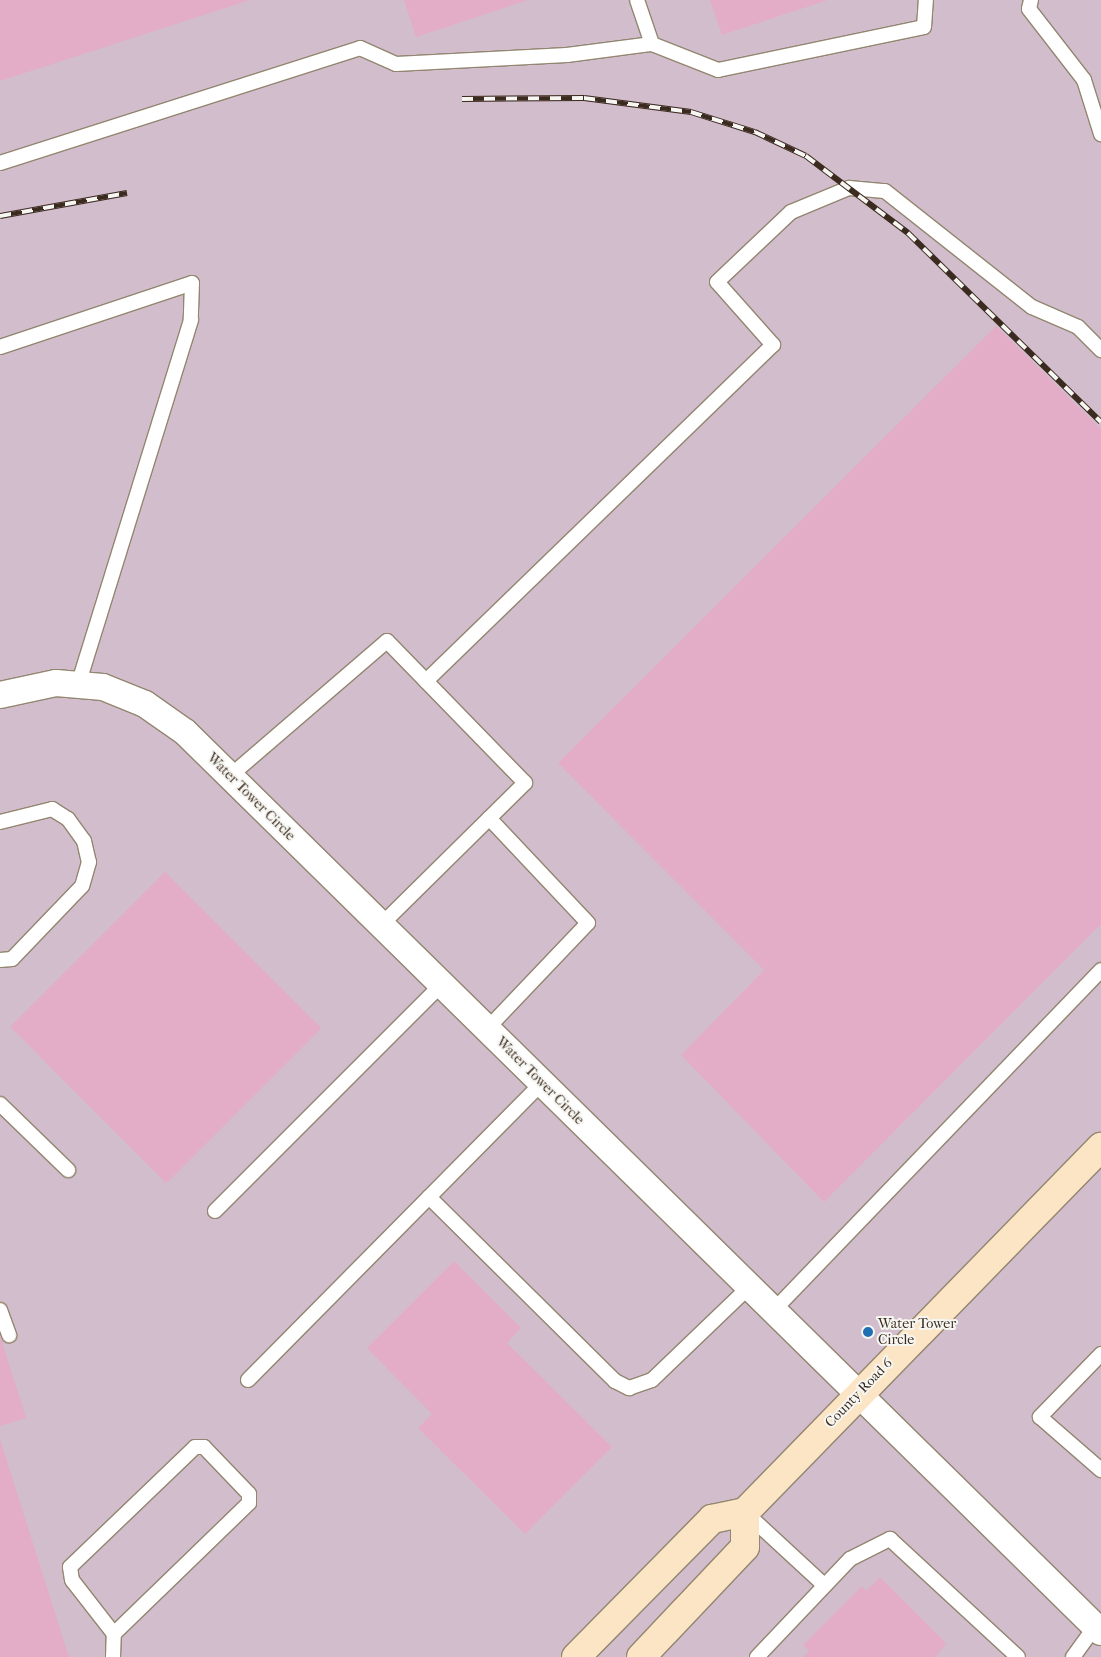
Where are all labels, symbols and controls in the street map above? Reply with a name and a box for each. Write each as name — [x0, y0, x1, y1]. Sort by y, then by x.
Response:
street label: Water Tower Circle — [204, 750, 298, 844]
street label: Water Tower Circle — [493, 1034, 587, 1128]
place label: Water Tower Circle — [878, 1316, 956, 1348]
marker: Water Tower Circle — [862, 1326, 874, 1338]
street label: County Road 6 — [822, 1355, 896, 1431]

